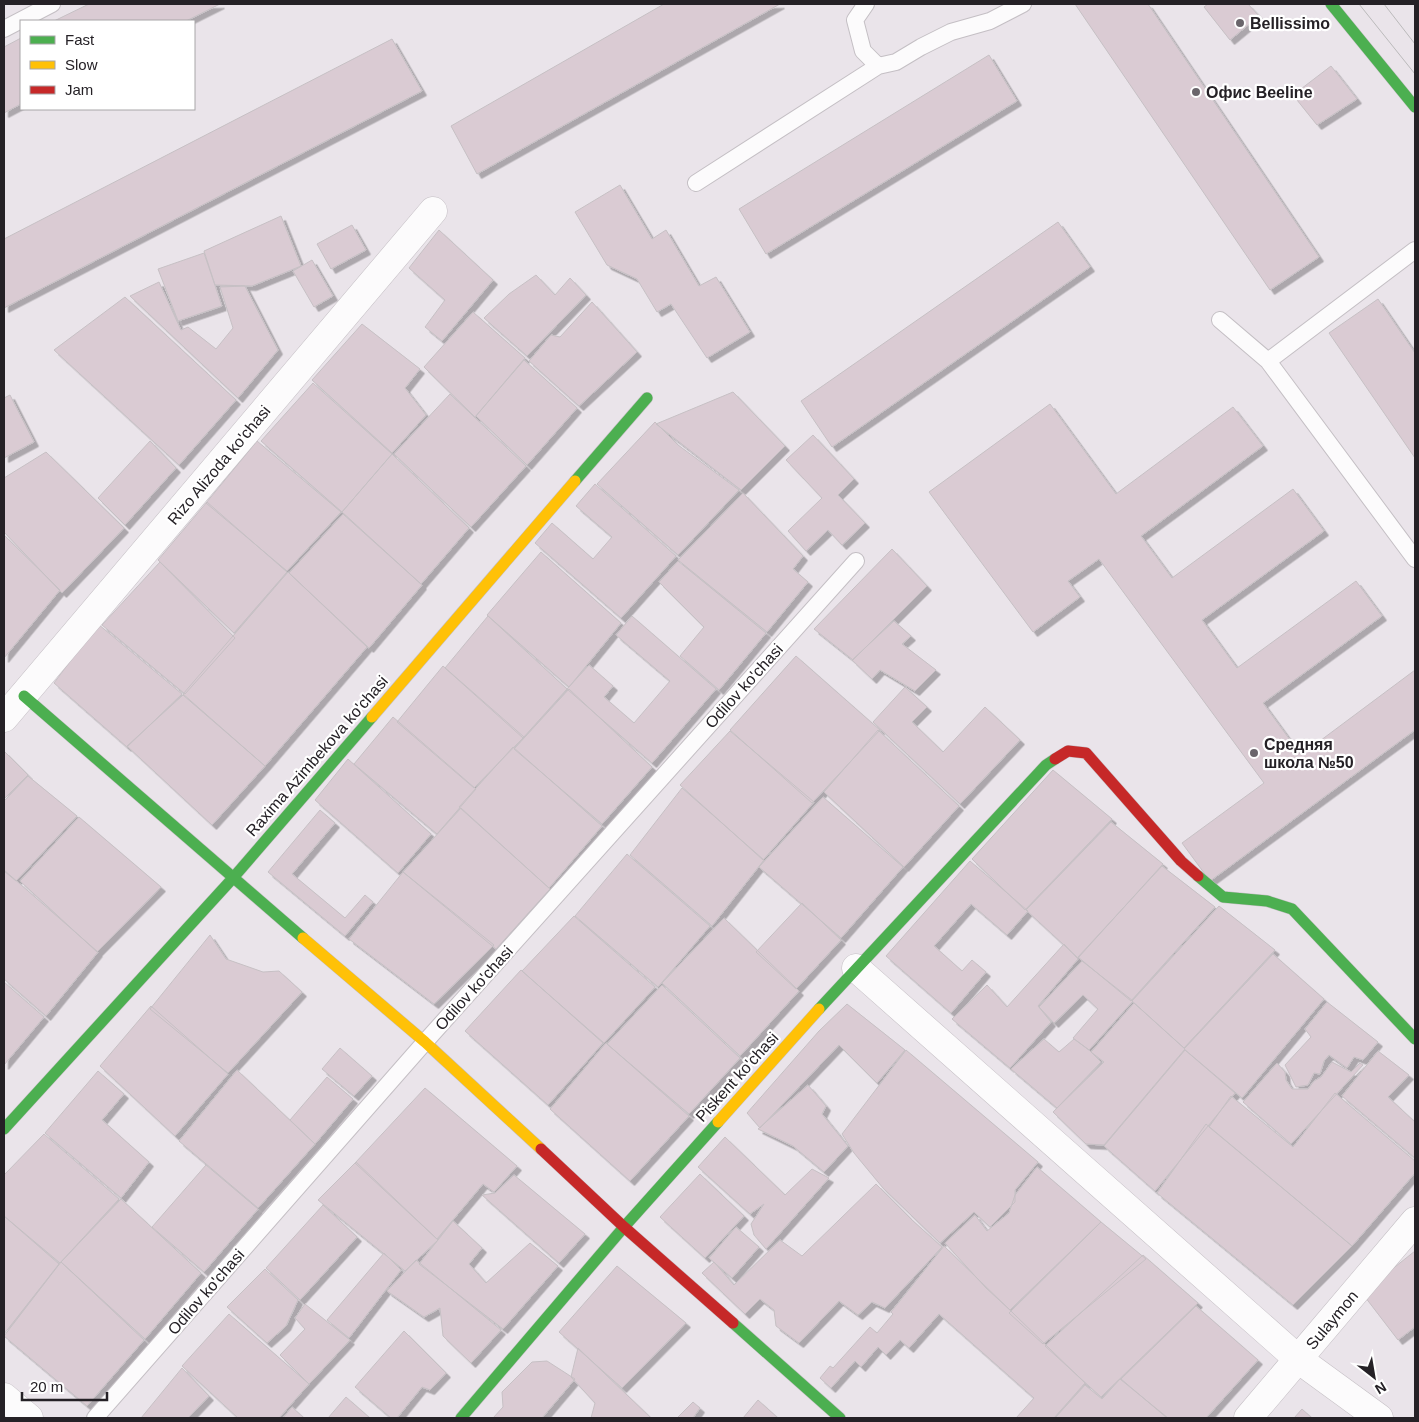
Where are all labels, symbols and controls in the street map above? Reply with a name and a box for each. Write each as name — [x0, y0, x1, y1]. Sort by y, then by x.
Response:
place label: Bellissimo — [1250, 15, 1330, 32]
marker: Bellissimo — [1234, 17, 1246, 29]
legend — [20, 20, 195, 110]
text: Fast — [65, 31, 95, 48]
text: Slow — [65, 56, 98, 73]
text: Jam — [65, 81, 93, 98]
place label: Офис Beeline — [1206, 84, 1313, 101]
marker: Офис Beeline — [1190, 86, 1202, 98]
street label: Rizo Alizoda ko'chasi — [164, 402, 274, 528]
street label: Odilov ko'chasi — [702, 641, 786, 731]
street label: Raxima Azimbekova ko'chasi — [243, 672, 391, 840]
place label: Средняя школа №50 — [1264, 736, 1354, 771]
marker: Средняя школа №50 — [1248, 747, 1260, 759]
street label: Odilov ko'chasi — [432, 943, 516, 1033]
street label: Piskent ko'chasi — [692, 1029, 782, 1125]
street label: Odilov ko'chasi — [164, 1246, 248, 1338]
street label: Sulaymon — [1303, 1287, 1361, 1353]
north arrow — [1349, 1352, 1399, 1402]
scale bar — [22, 1370, 108, 1402]
text: 20 m — [30, 1378, 63, 1395]
text: N — [1372, 1379, 1389, 1398]

